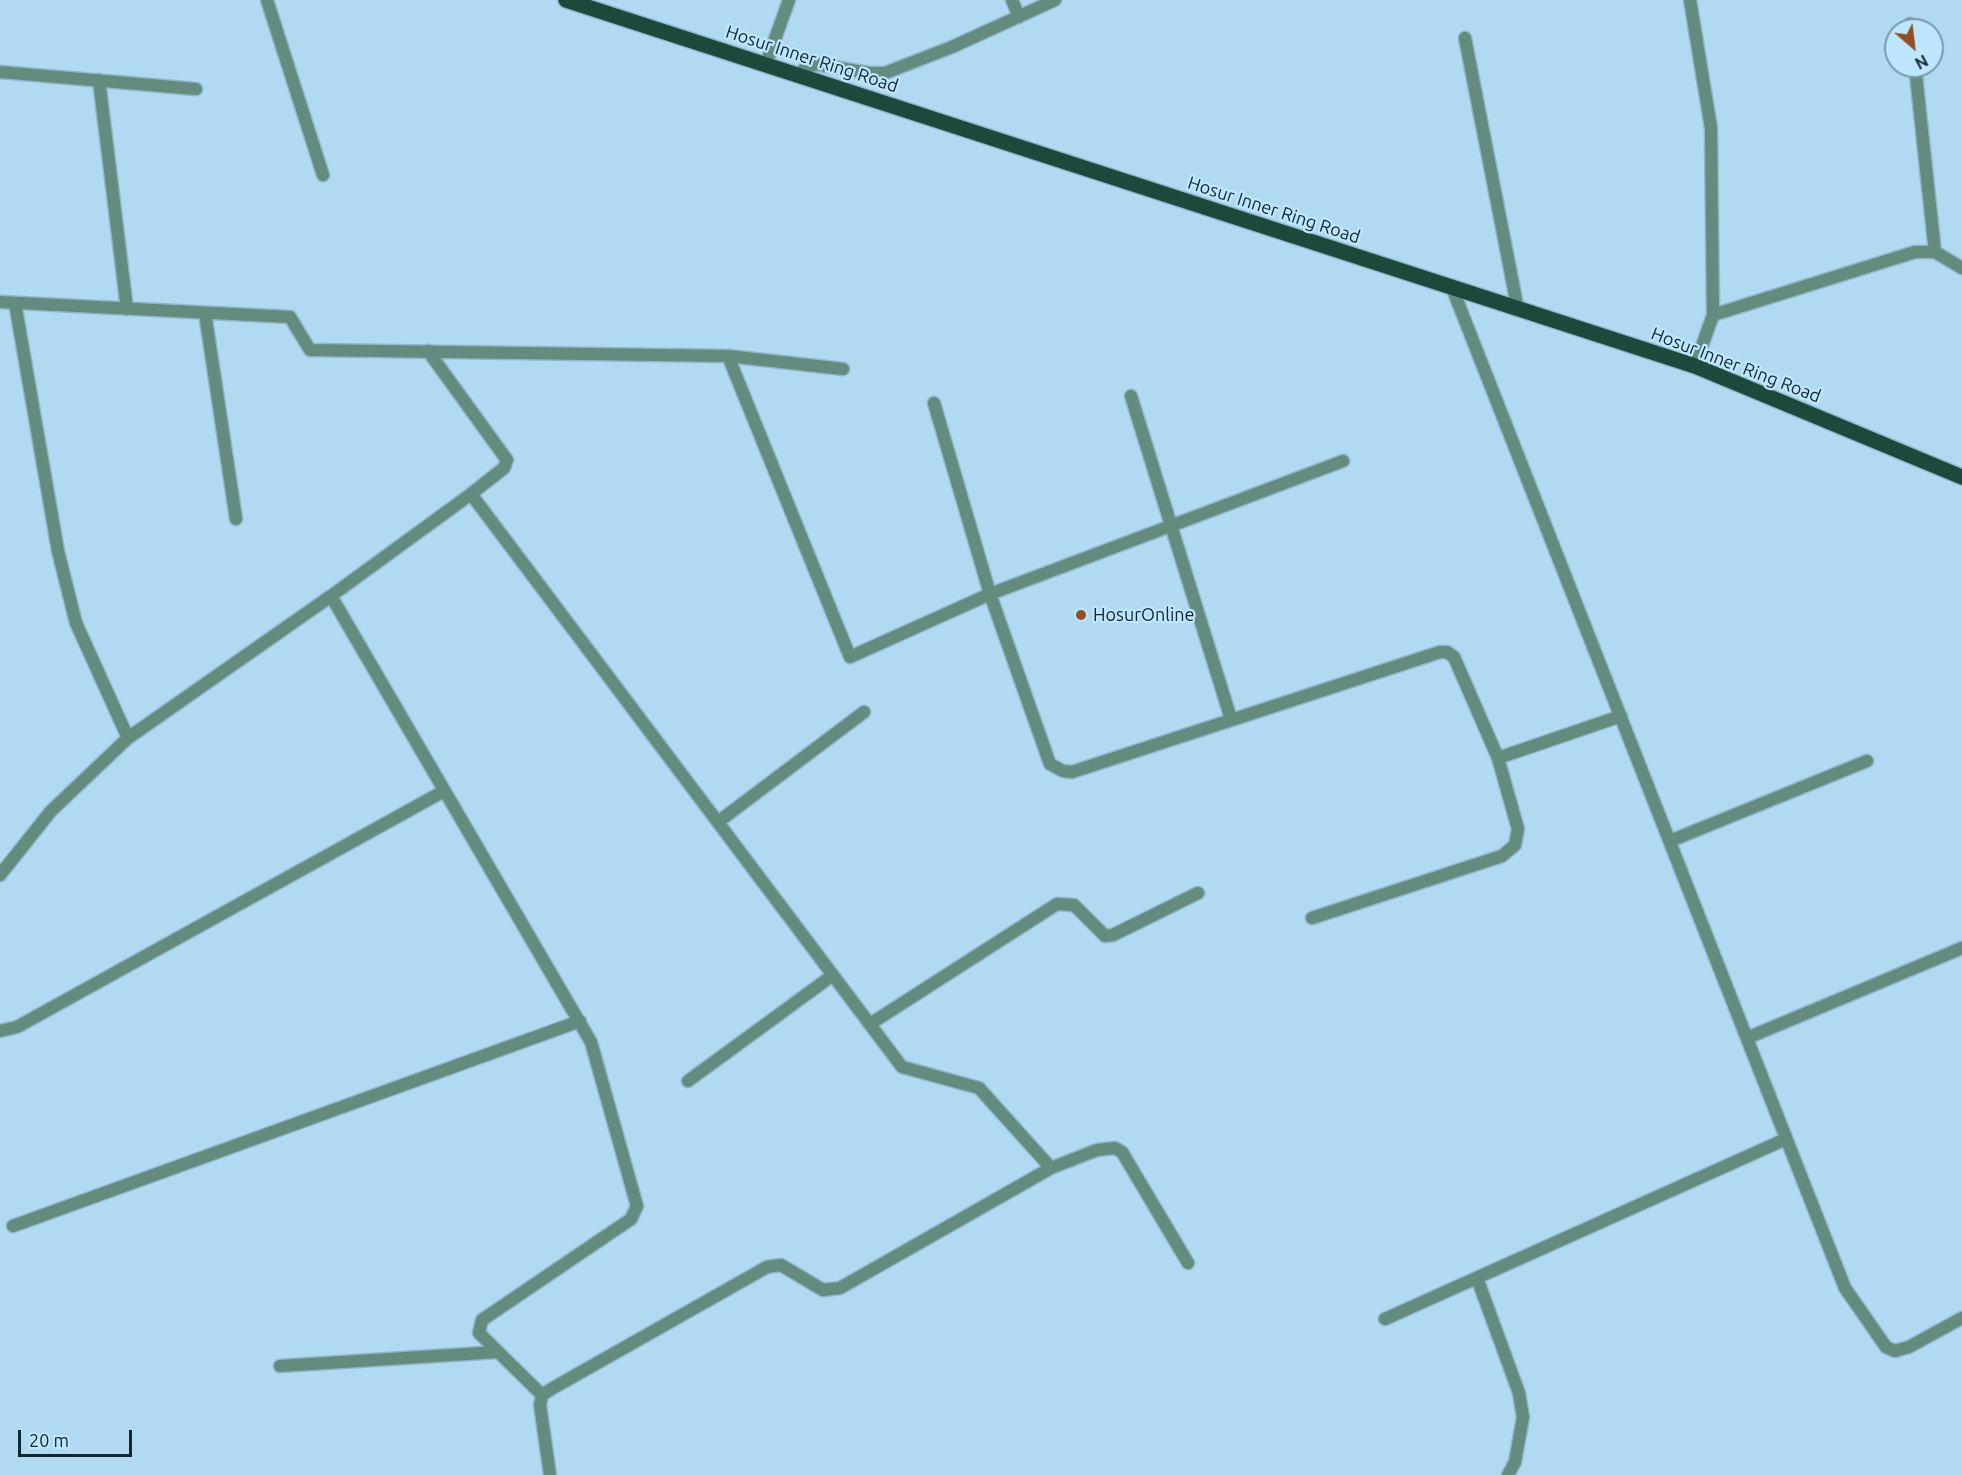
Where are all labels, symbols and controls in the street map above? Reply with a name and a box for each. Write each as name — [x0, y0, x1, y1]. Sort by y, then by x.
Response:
north arrow — [1884, 18, 1944, 78]
street label: Hosur Inner Ring Road — [723, 21, 901, 97]
text: N — [1912, 51, 1931, 73]
street label: Hosur Inner Ring Road — [1185, 172, 1363, 248]
street label: Hosur Inner Ring Road — [1648, 323, 1824, 407]
place label: HosurOnline — [1093, 604, 1195, 626]
marker: HosurOnline — [1074, 608, 1088, 622]
scale bar — [21, 1418, 135, 1456]
text: 20 m — [29, 1430, 69, 1450]

